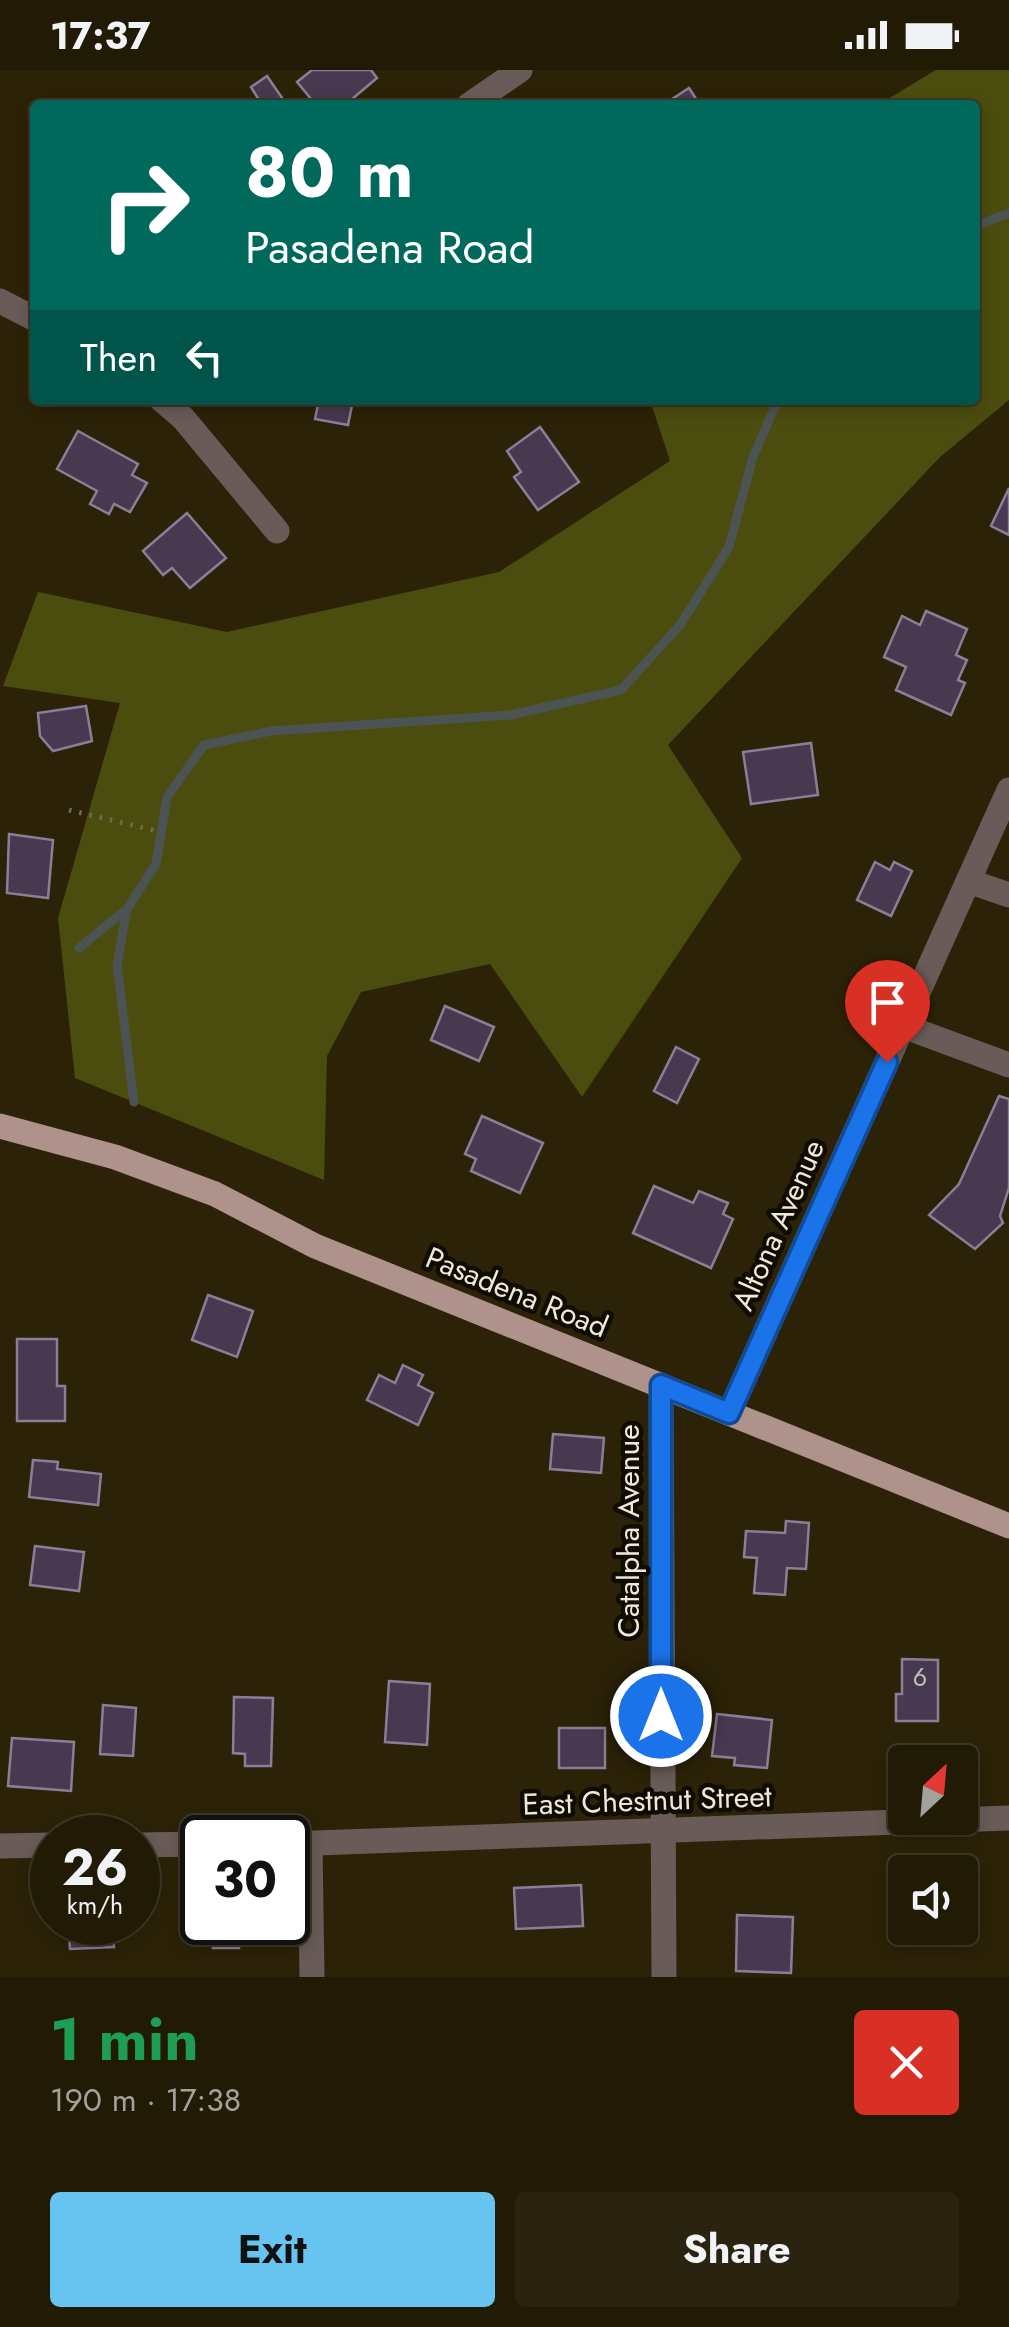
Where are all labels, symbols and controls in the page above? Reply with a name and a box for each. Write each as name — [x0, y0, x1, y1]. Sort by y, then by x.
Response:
text: 17:37 — [50, 8, 150, 63]
text: 80 m — [245, 122, 414, 223]
icon: right — [80, 140, 210, 270]
text: Pasadena Road — [245, 215, 534, 280]
text: Then — [80, 330, 157, 385]
icon: left — [177, 330, 232, 385]
pin — [845, 960, 930, 1063]
icon: arrive — [860, 975, 915, 1030]
street label: Altona Avenue — [721, 1133, 835, 1317]
street label: Pasadena Road — [420, 1236, 614, 1348]
street label: Catalpha Avenue — [607, 1424, 650, 1638]
house number: 6 — [913, 1659, 927, 1695]
position arrow — [609, 1664, 713, 1768]
north arrow — [888, 1745, 978, 1835]
map controls — [888, 1745, 978, 1945]
street label: East Chestnut Street — [522, 1774, 773, 1826]
speed limit sign: 30 — [180, 1815, 310, 1945]
text: 26 — [62, 1831, 128, 1904]
button: sound — [888, 1855, 978, 1945]
text: km/h — [67, 1887, 123, 1923]
text: 1 min — [50, 1996, 199, 2083]
button: close — [854, 2010, 959, 2115]
text: 190 m · 17:38 — [50, 2077, 241, 2123]
button: Exit — [50, 2192, 495, 2307]
button: Share — [515, 2192, 959, 2307]

